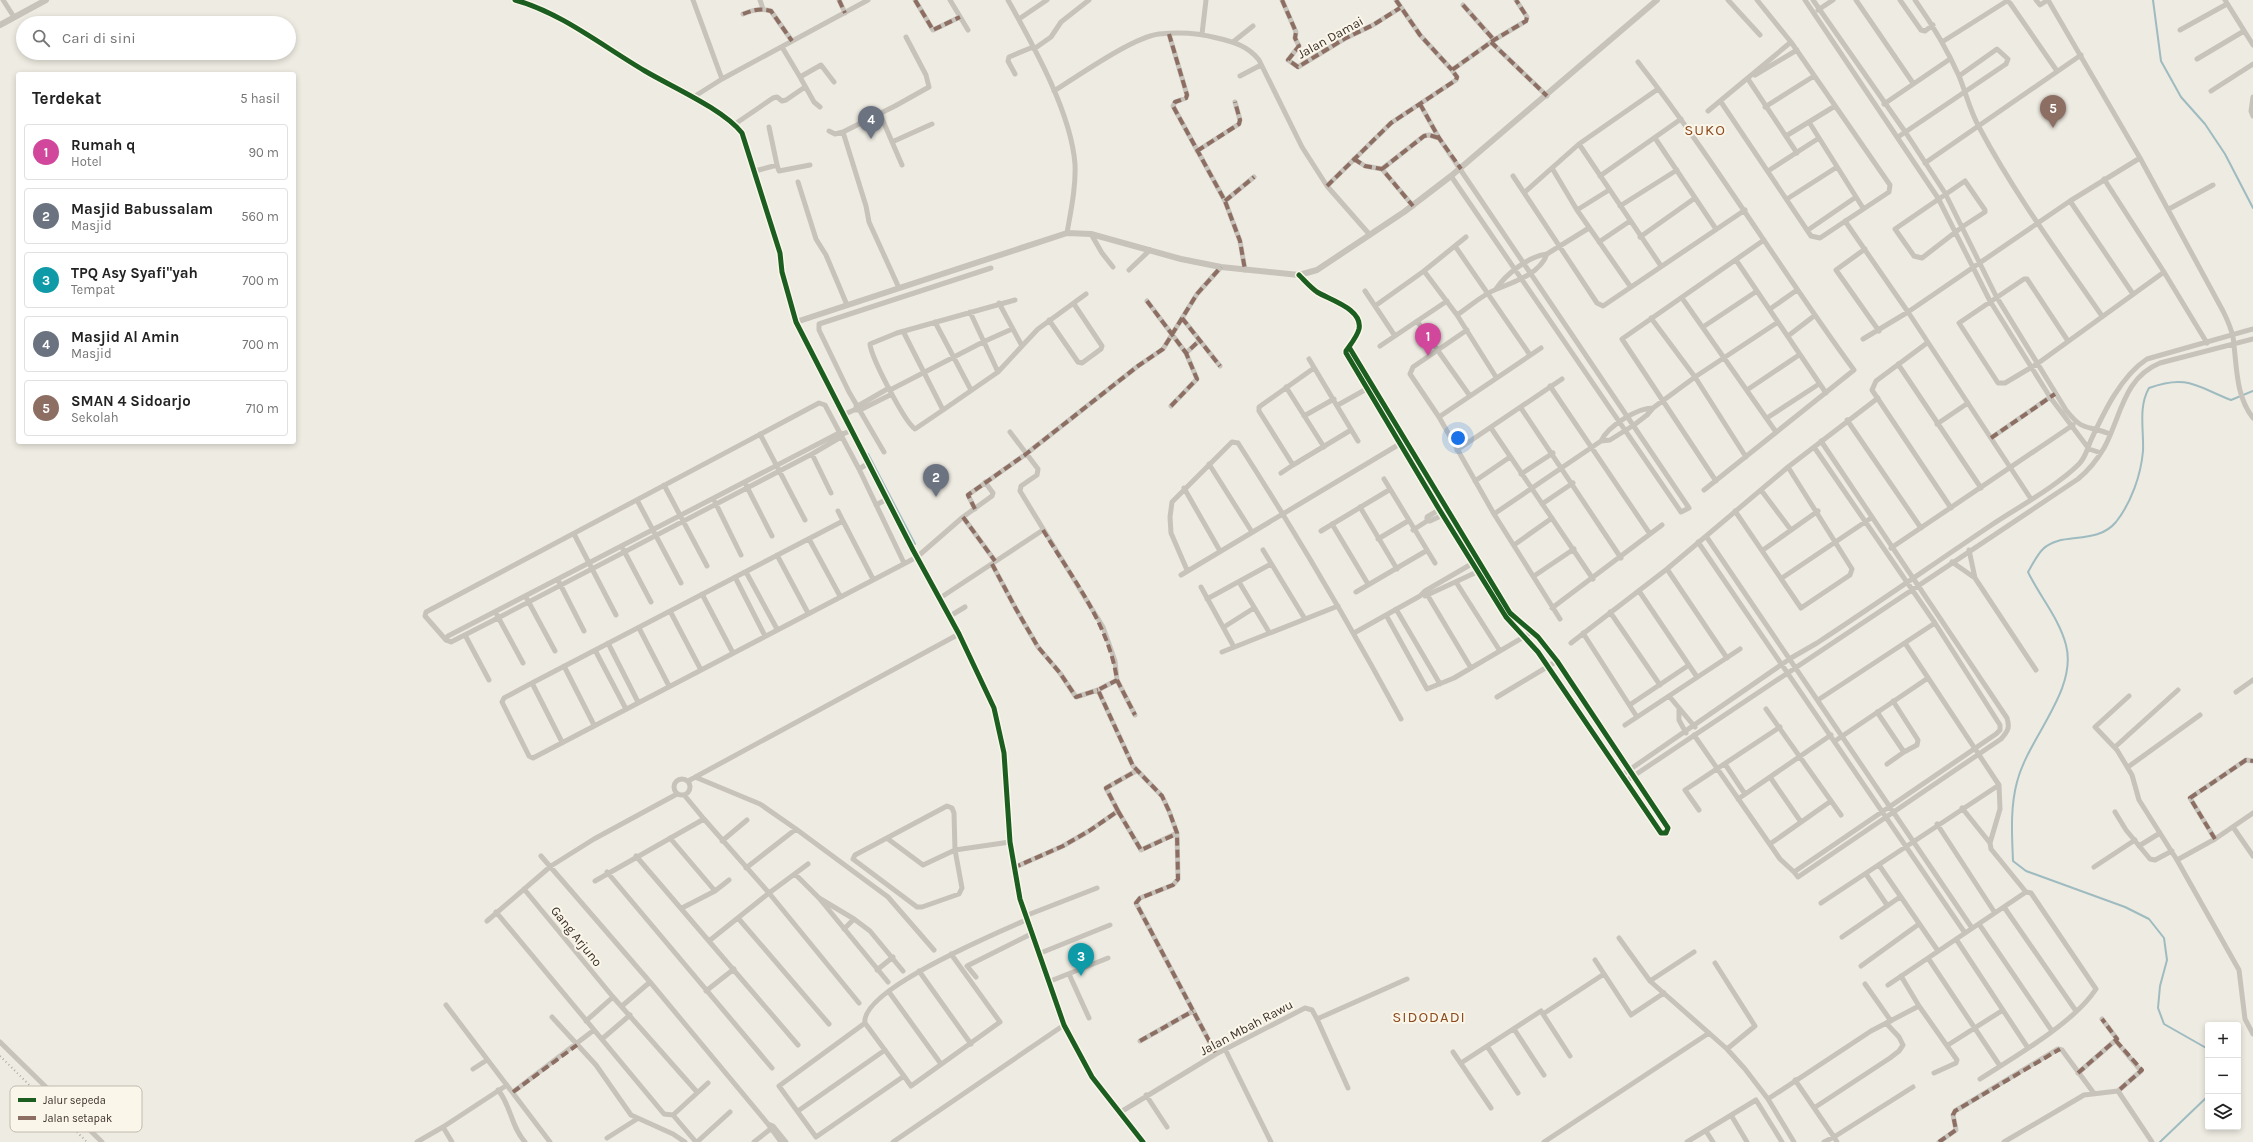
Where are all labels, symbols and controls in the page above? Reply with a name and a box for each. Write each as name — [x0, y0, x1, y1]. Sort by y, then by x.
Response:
street label: Jalan Damai — [1295, 13, 1366, 62]
search box — [16, 16, 296, 60]
icon: search — [30, 27, 52, 49]
text: Cari di sini — [62, 29, 136, 47]
text: Terdekat — [32, 88, 101, 108]
text: 5 hasil — [240, 91, 280, 106]
pin: 5 — [2040, 95, 2066, 128]
pin: 4 — [858, 106, 884, 139]
district label: SUKO — [1684, 121, 1726, 139]
text: Rumah q — [71, 136, 135, 154]
text: 1 — [44, 145, 48, 160]
text: 90 m — [248, 145, 279, 160]
text: Hotel — [71, 154, 102, 169]
text: Masjid Babussalam — [71, 200, 213, 218]
text: 2 — [42, 209, 50, 224]
text: 560 m — [241, 209, 279, 224]
text: Masjid — [71, 218, 112, 233]
text: TPQ Asy Syafi"yah — [71, 264, 198, 282]
text: 3 — [42, 273, 50, 288]
text: 700 m — [242, 273, 279, 288]
text: Tempat — [71, 282, 115, 297]
pin: 1 — [1415, 323, 1441, 356]
text: Masjid Al Amin — [71, 328, 179, 346]
text: 4 — [42, 337, 50, 352]
text: 700 m — [242, 337, 279, 352]
text: Masjid — [71, 346, 112, 361]
text: SMAN 4 Sidoarjo — [71, 392, 191, 410]
text: 5 — [42, 401, 50, 416]
text: 710 m — [246, 401, 279, 416]
text: Sekolah — [71, 410, 119, 425]
your location — [1448, 428, 1468, 448]
pin: 2 — [923, 464, 949, 497]
street label: Gang Arjuno — [548, 903, 605, 969]
pin: 3 — [1068, 943, 1094, 976]
street label: Jalan Mbah Rawu — [1197, 997, 1295, 1058]
district label: SIDODADI — [1392, 1008, 1466, 1026]
map controls — [2205, 1022, 2241, 1130]
button: + — [2205, 1022, 2241, 1058]
button: − — [2205, 1058, 2241, 1094]
legend — [10, 1086, 142, 1132]
text: Jalur sepeda — [43, 1094, 106, 1107]
button: layers — [2205, 1094, 2241, 1130]
text: Jalan setapak — [43, 1112, 112, 1125]

